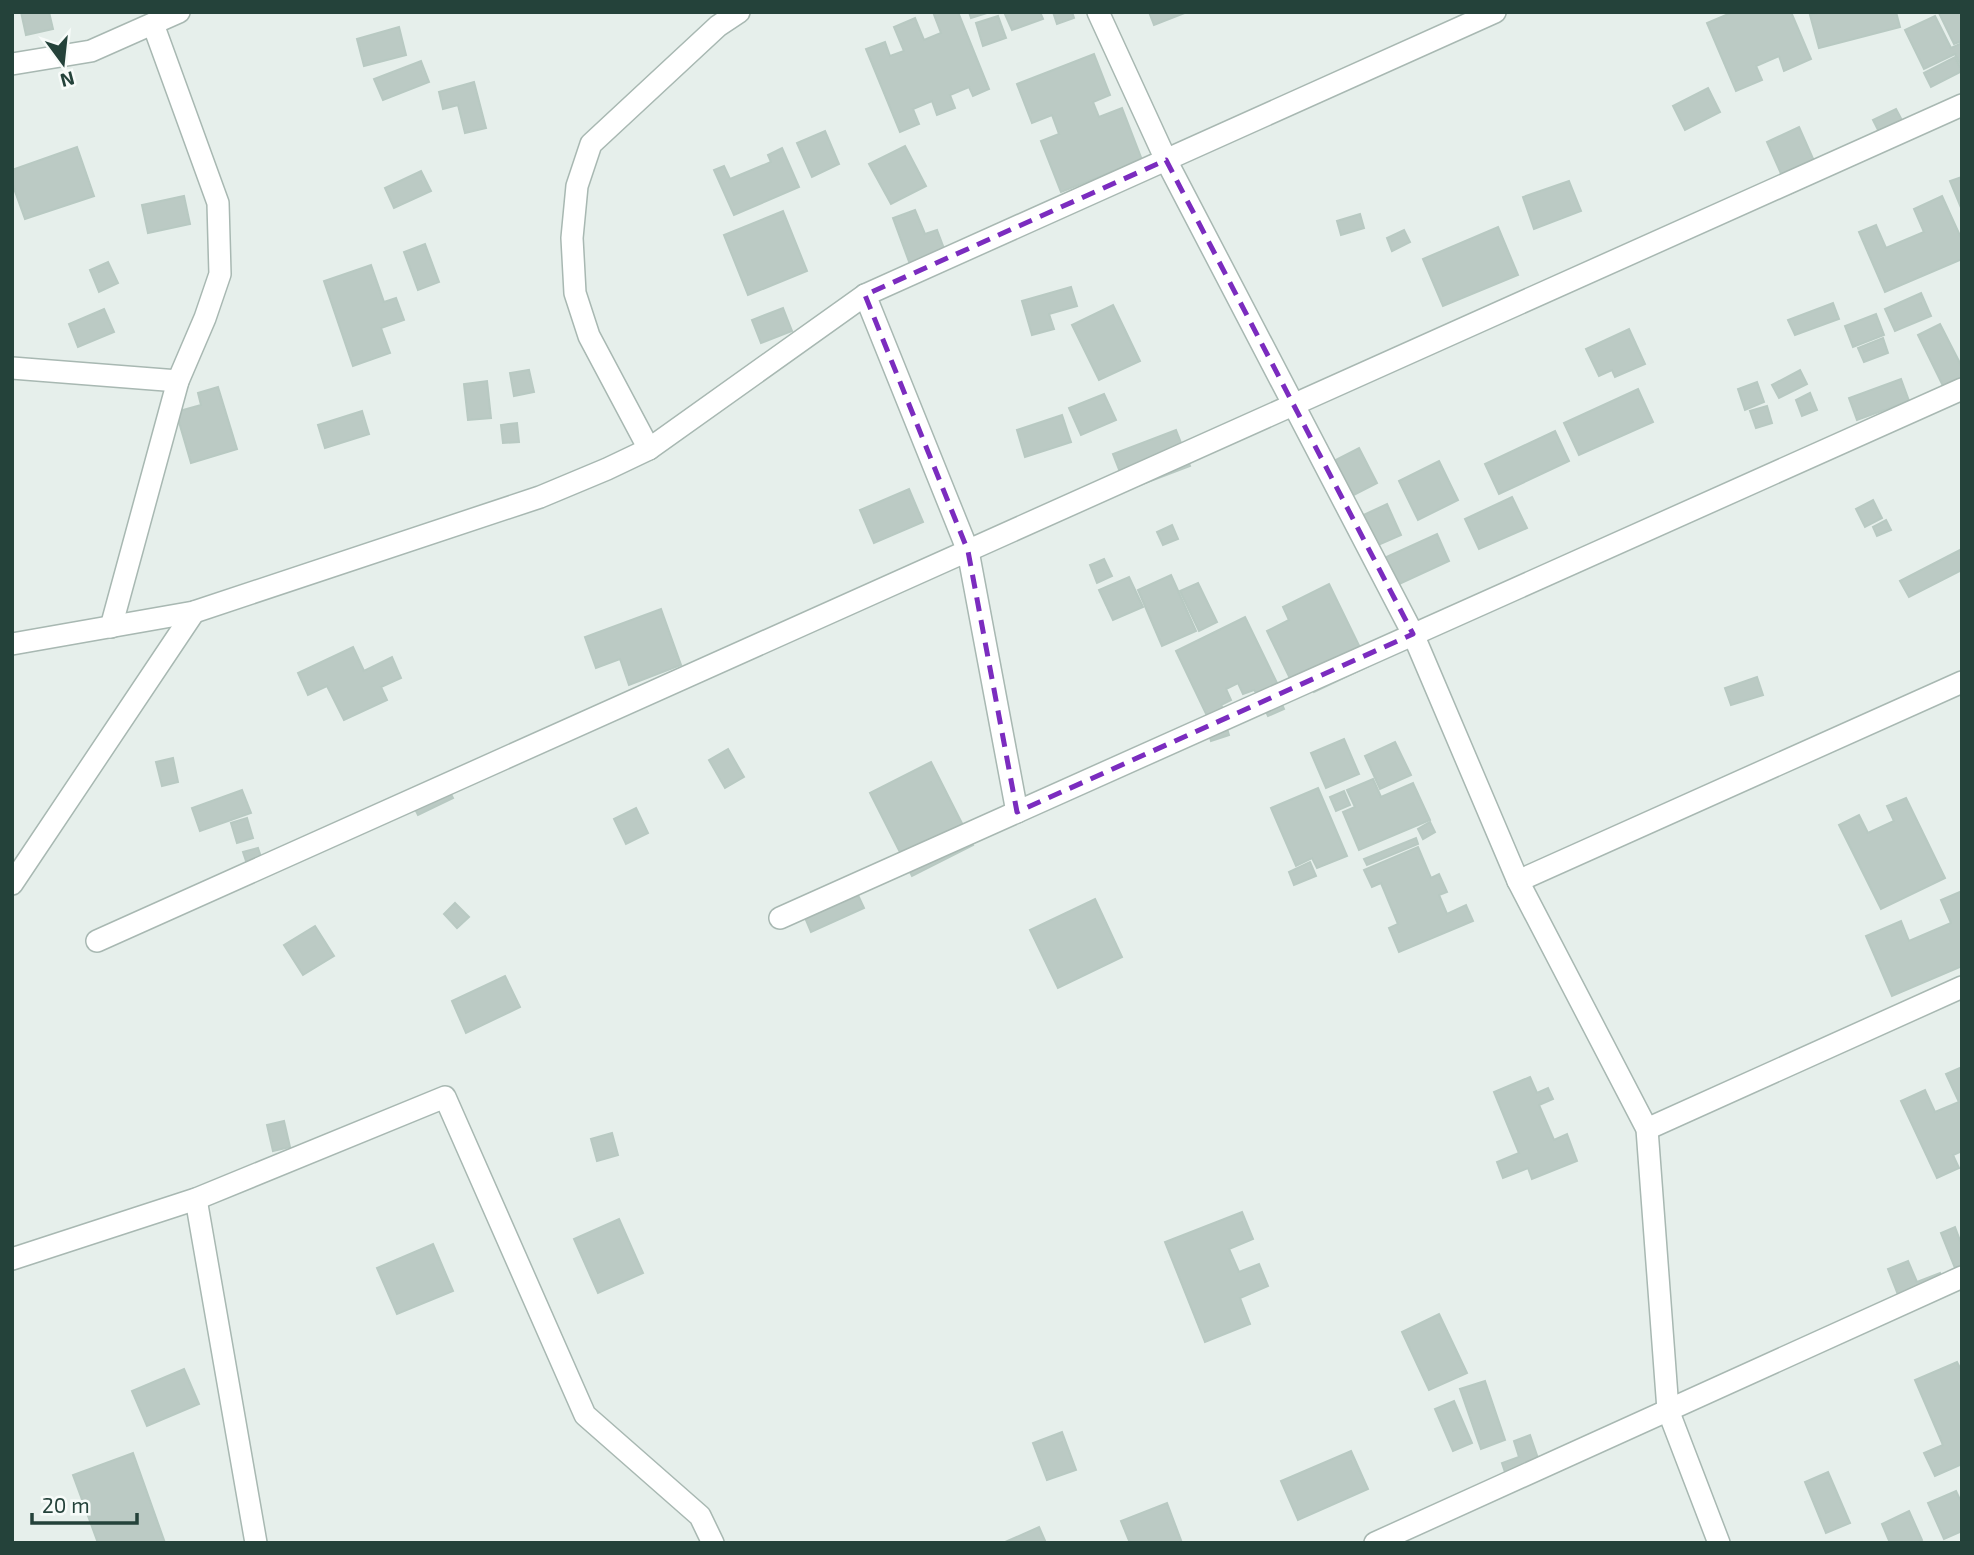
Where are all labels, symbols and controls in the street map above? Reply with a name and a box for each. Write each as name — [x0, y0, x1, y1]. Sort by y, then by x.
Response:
north arrow — [28, 28, 98, 98]
text: N — [58, 67, 77, 93]
scale bar — [32, 1482, 136, 1526]
text: 20 m — [42, 1492, 90, 1517]

